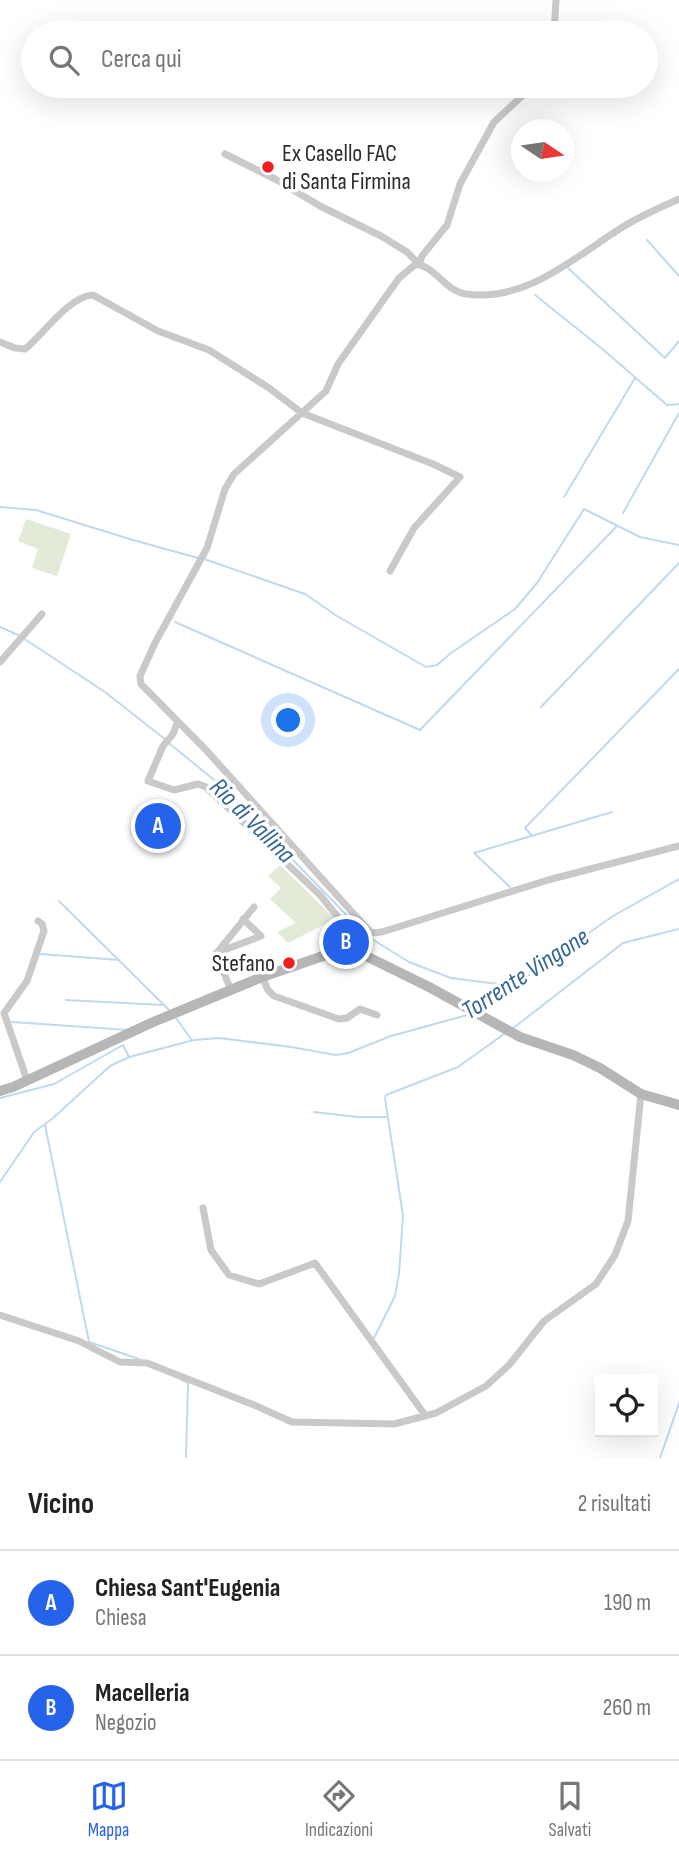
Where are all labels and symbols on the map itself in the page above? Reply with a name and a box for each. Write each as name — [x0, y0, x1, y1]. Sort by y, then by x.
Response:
north arrow — [511, 119, 574, 182]
place label: Ex Casello FAC di Santa Firmina — [282, 139, 411, 196]
marker: Ex Casello FAC di Santa Firmina — [260, 159, 276, 175]
your location — [271, 703, 305, 737]
water label: Rio di Vallina — [203, 772, 301, 871]
pin: A — [135, 800, 181, 852]
pin: B — [323, 916, 369, 968]
water label: Torrente Vingone — [456, 922, 595, 1027]
place label: Stefano — [212, 949, 275, 978]
marker: Stefano — [281, 955, 297, 971]

